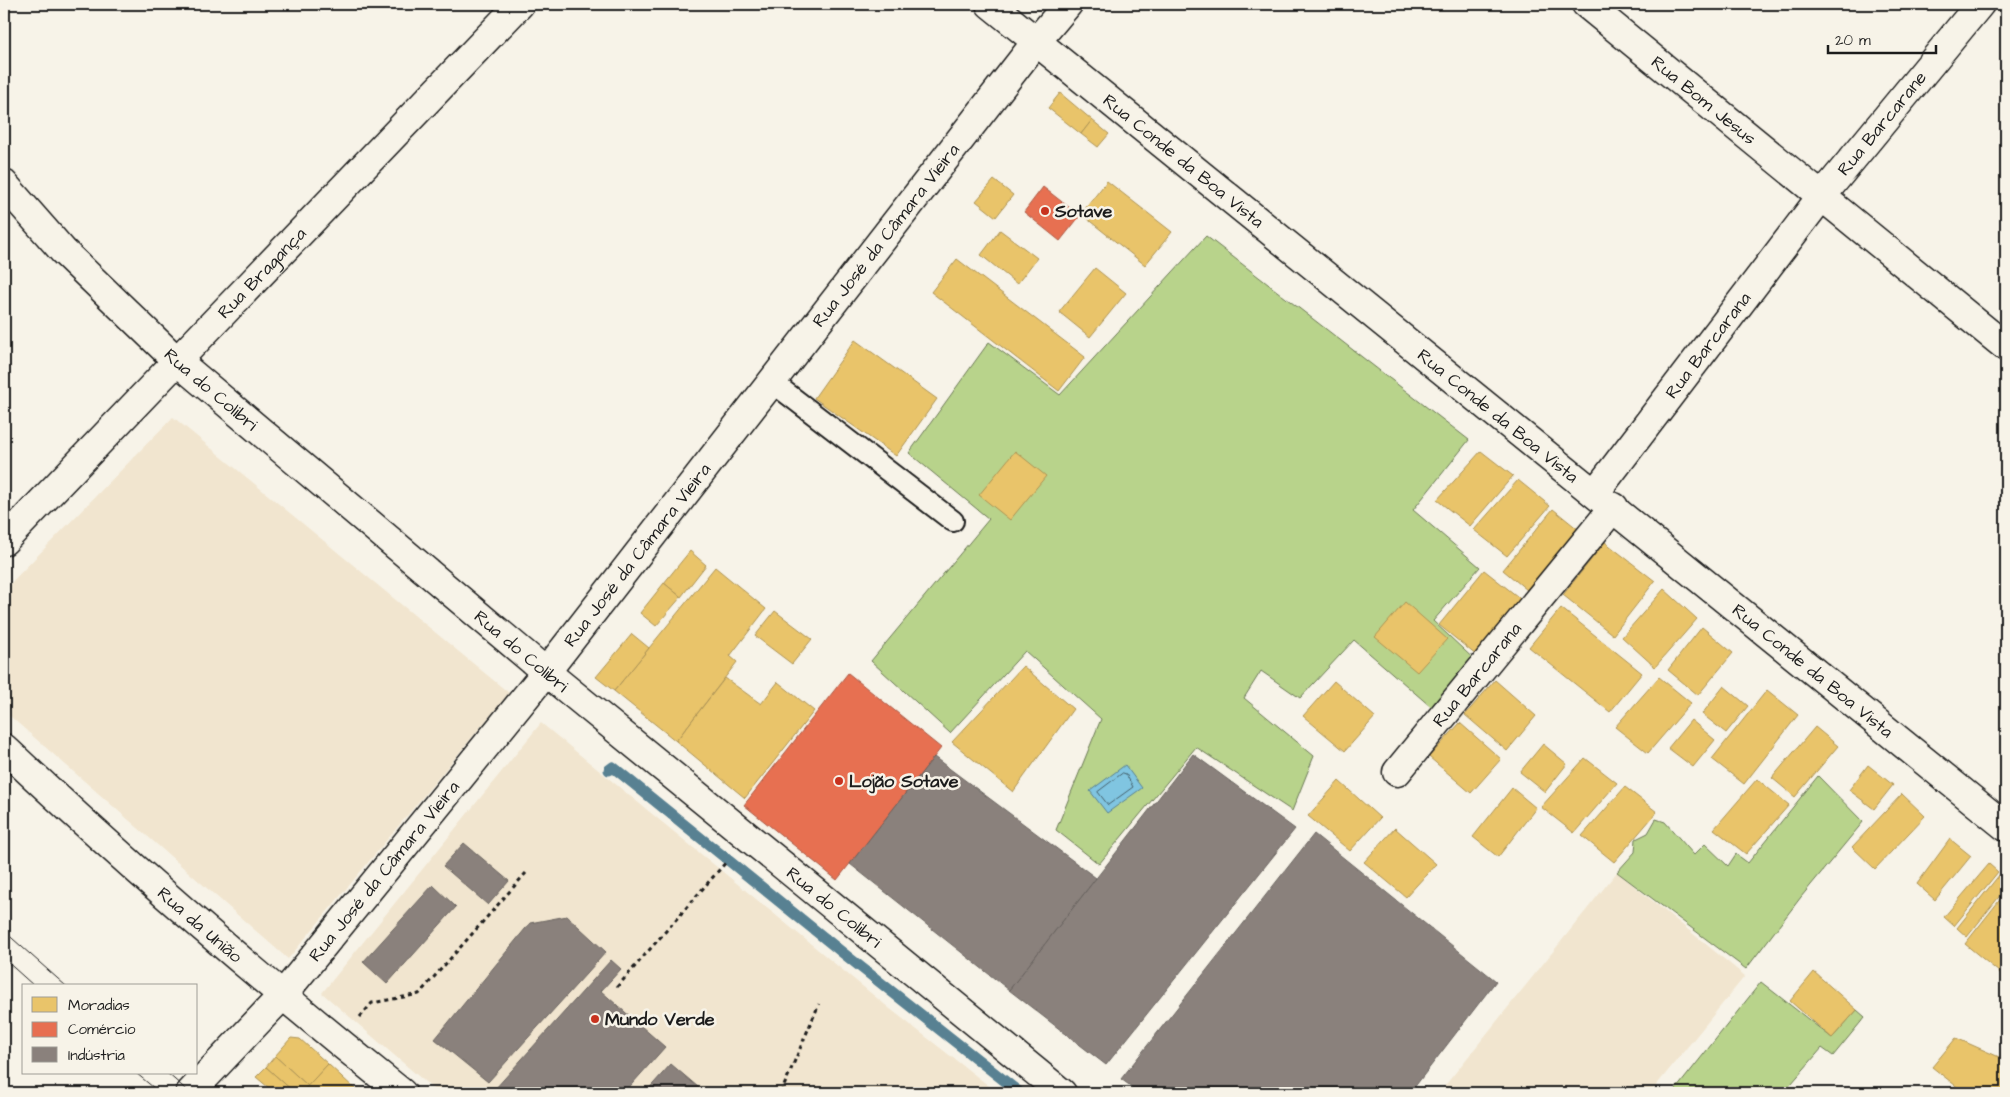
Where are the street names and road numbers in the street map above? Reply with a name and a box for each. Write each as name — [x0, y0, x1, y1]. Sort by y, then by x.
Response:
street label: Rua Bom Jesus — [1646, 50, 1761, 151]
street label: Rua Barcarane — [1832, 66, 1933, 181]
street label: Rua Conde da Boa Vista — [1097, 88, 1269, 234]
street label: Rua José da Câmara Vieira — [807, 138, 966, 333]
street label: Rua Bragança — [212, 222, 312, 324]
street label: Rua Barcarana — [1659, 287, 1757, 404]
street label: Rua do Colibri — [158, 343, 263, 437]
street label: Rua Conde da Boa Vista — [1412, 343, 1584, 489]
street label: Rua José da Câmara Vieira — [558, 458, 717, 652]
street label: Rua Conde da Boa Vista — [1727, 598, 1899, 744]
street label: Rua do Colibri — [469, 605, 574, 699]
street label: Rua Barcarana — [1427, 617, 1527, 732]
street label: Rua José da Câmara Vieira — [303, 775, 466, 967]
street label: Rua do Colibri — [781, 861, 887, 954]
street label: Rua da União — [152, 881, 248, 969]

